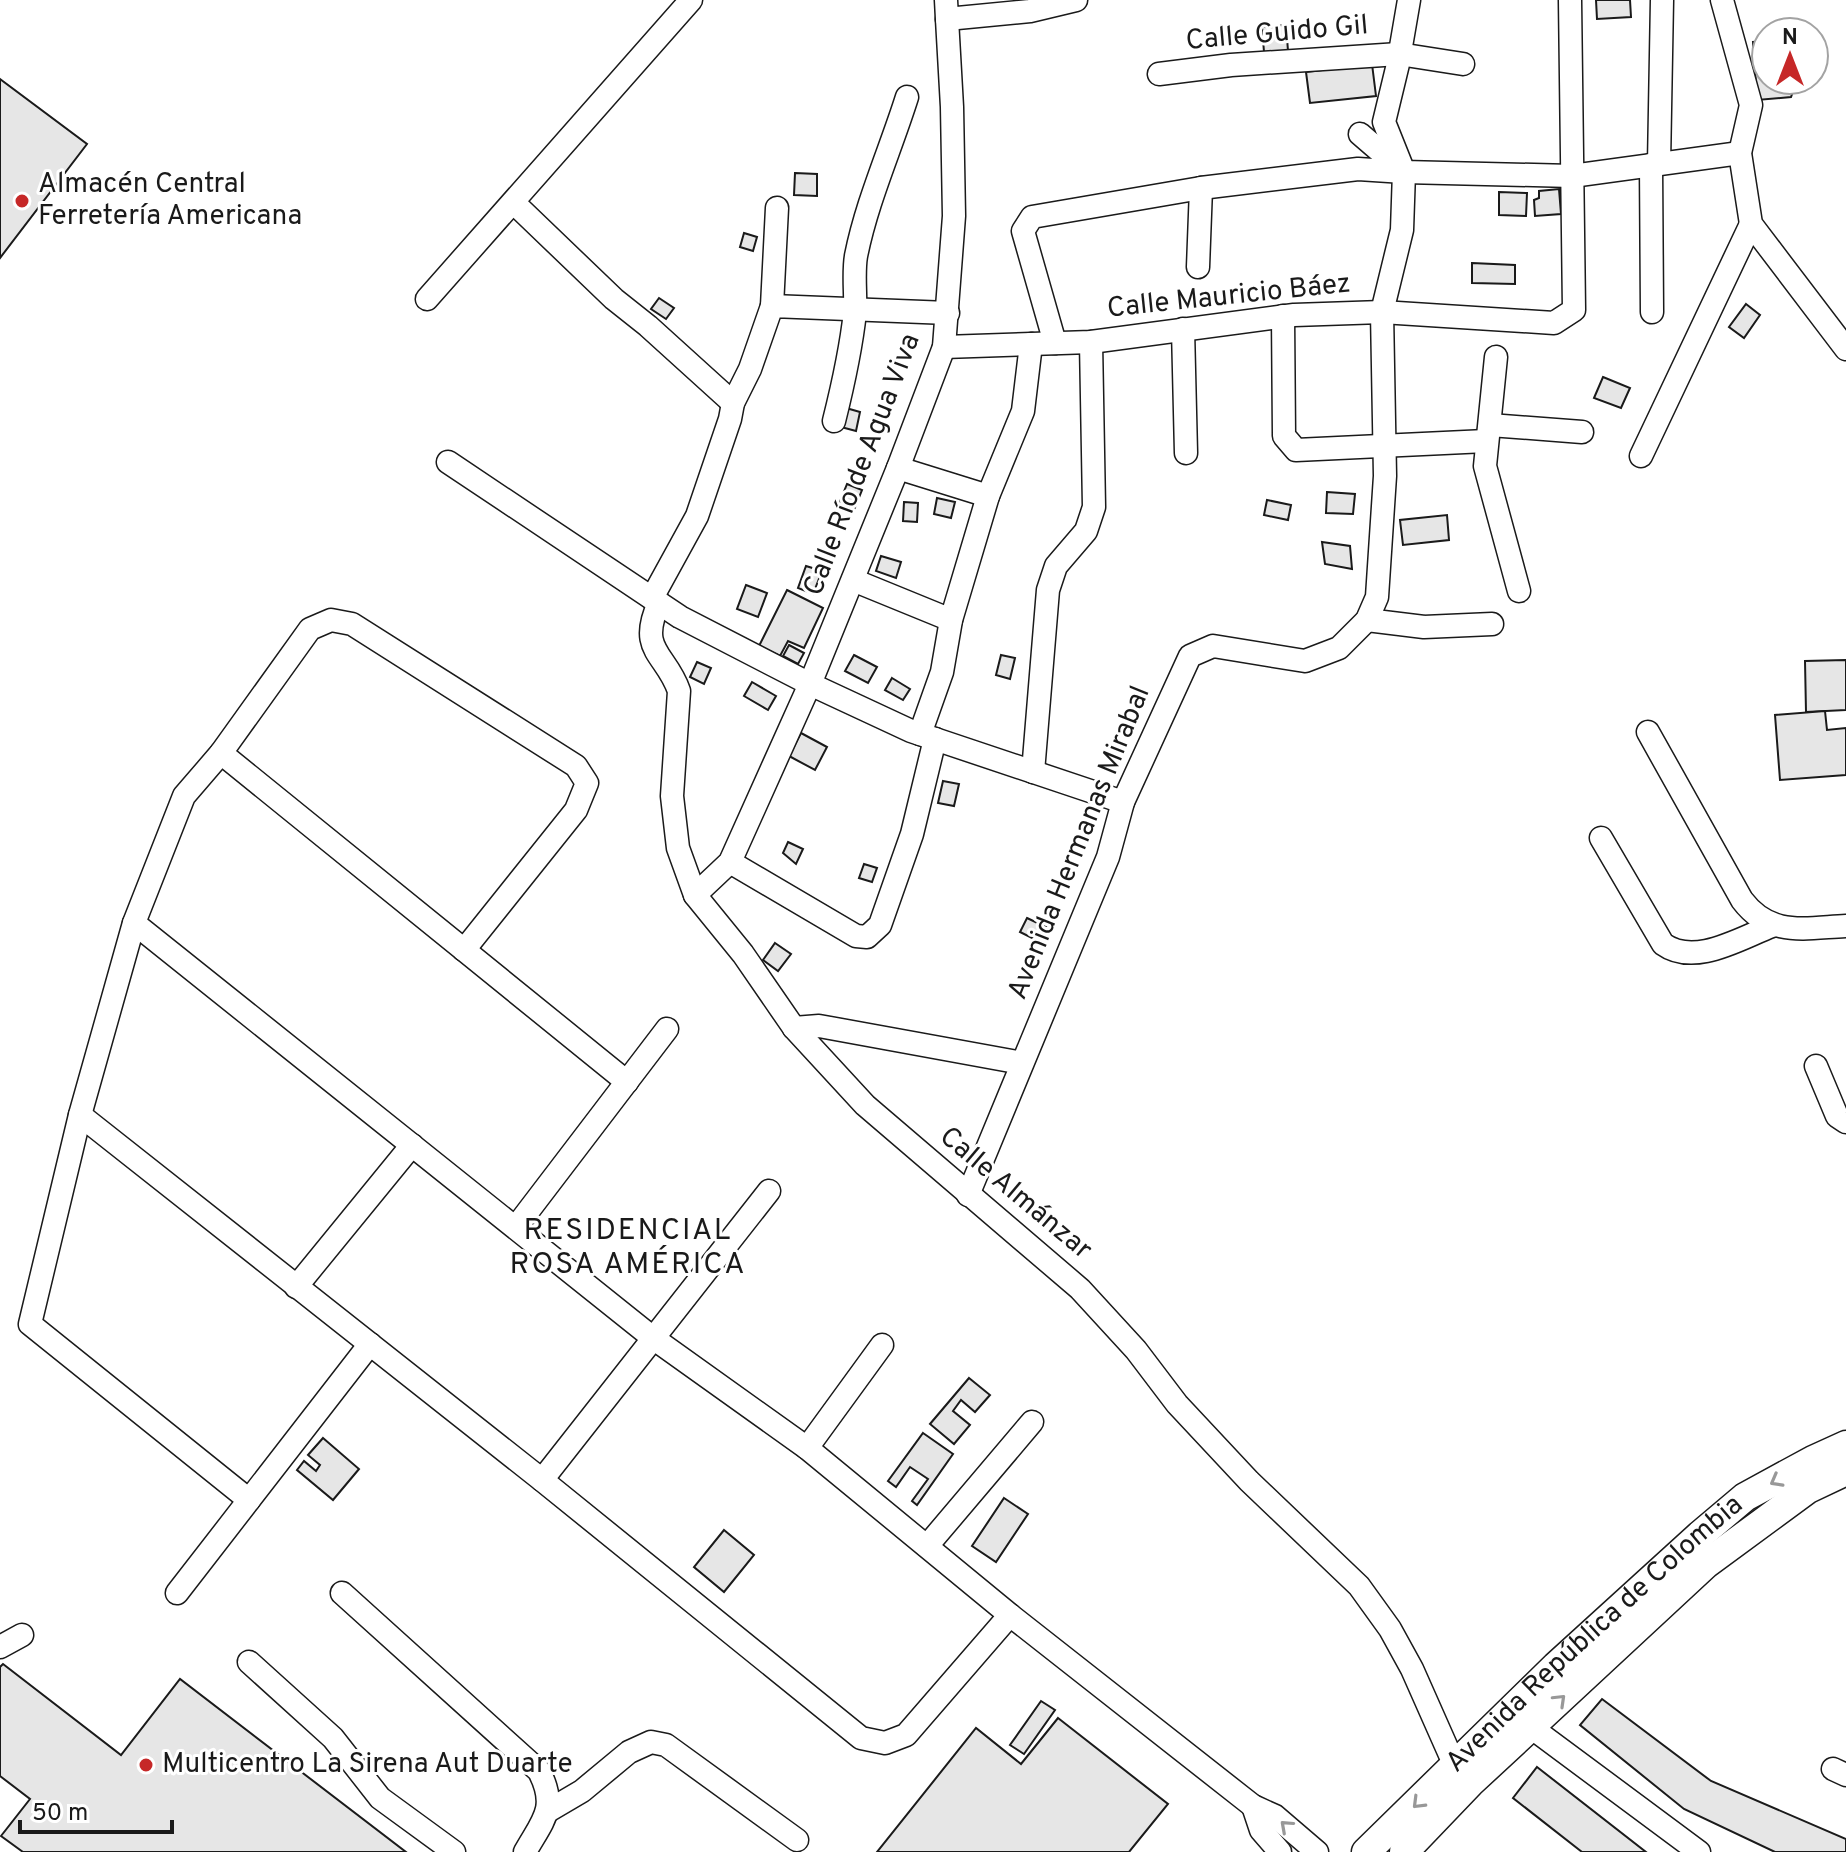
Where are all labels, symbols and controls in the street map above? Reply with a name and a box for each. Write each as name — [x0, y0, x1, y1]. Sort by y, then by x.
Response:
street label: Calle Guido Gil — [1184, 8, 1370, 60]
north arrow — [1750, 16, 1830, 96]
text: N — [1782, 25, 1798, 52]
place label: Almacén Central Ferretería Americana — [38, 167, 302, 235]
marker: Almacén Central Ferretería Americana — [13, 192, 31, 210]
street label: Calle Mauricio Báez — [1105, 266, 1353, 328]
street label: Calle Río de Agua Viva — [796, 329, 930, 601]
street label: Avenida Hermanas Mirabal — [1001, 681, 1159, 1005]
street label: Calle Almánzar — [931, 1120, 1099, 1269]
district label: RESIDENCIAL ROSA AMÉRICA — [509, 1213, 747, 1284]
one-way arrow — [1770, 1471, 1785, 1486]
street label: Avenida República de Colombia — [1439, 1488, 1751, 1781]
one-way arrow — [1551, 1695, 1565, 1710]
place label: Multicentro La Sirena Aut Duarte — [162, 1747, 573, 1783]
marker: Multicentro La Sirena Aut Duarte — [137, 1756, 155, 1774]
scale bar — [20, 1784, 172, 1834]
one-way arrow — [1412, 1794, 1427, 1808]
text: 50 m — [32, 1799, 88, 1829]
one-way arrow — [1281, 1821, 1296, 1835]

